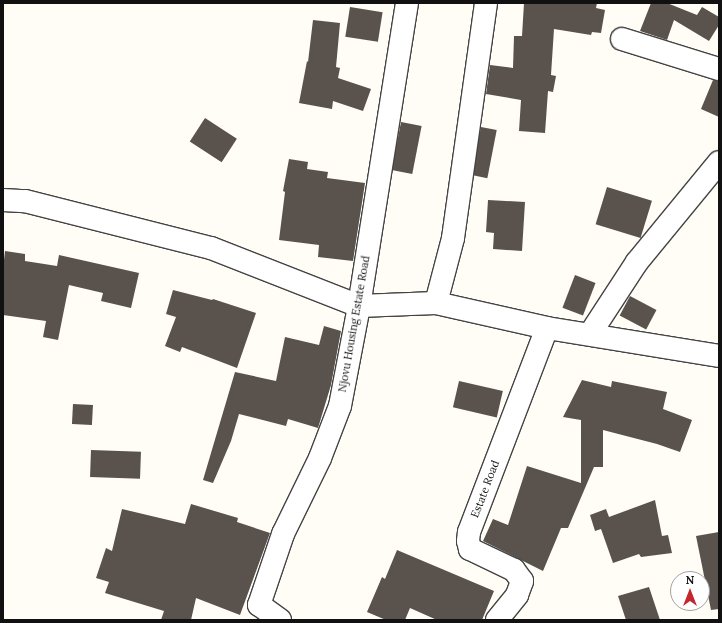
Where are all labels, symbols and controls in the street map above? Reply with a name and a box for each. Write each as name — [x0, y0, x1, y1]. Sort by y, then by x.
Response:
street label: Njovu Housing Estate Road — [335, 255, 373, 393]
street label: Estate Road — [468, 458, 502, 520]
north arrow — [670, 571, 710, 611]
text: N — [686, 573, 694, 587]

